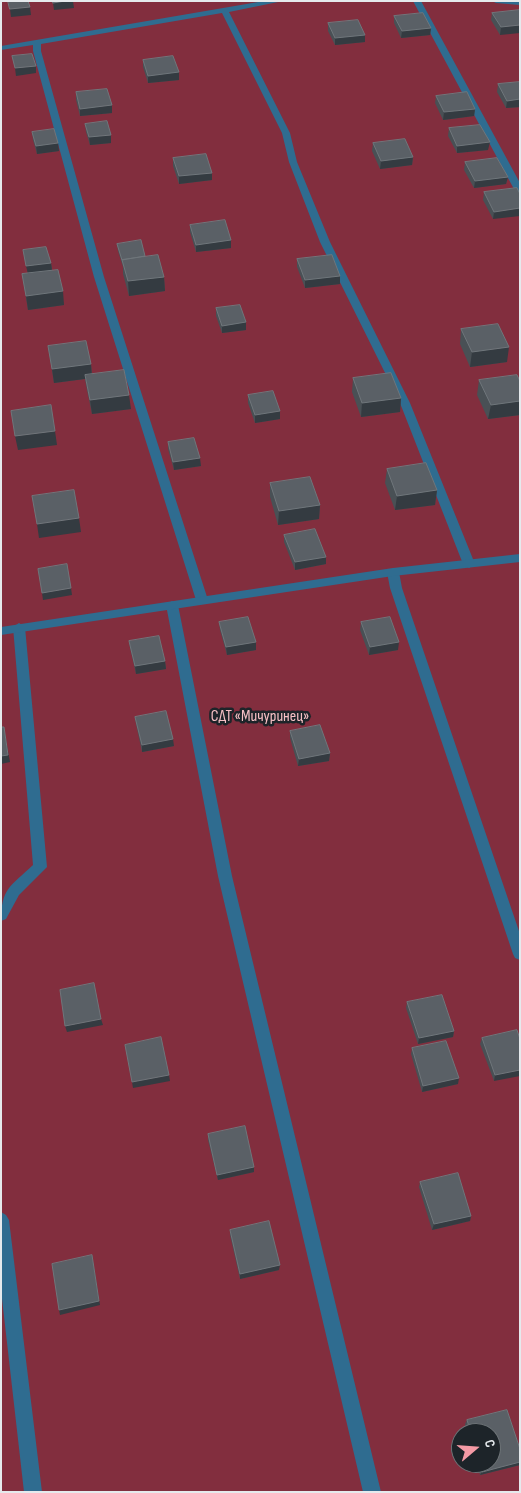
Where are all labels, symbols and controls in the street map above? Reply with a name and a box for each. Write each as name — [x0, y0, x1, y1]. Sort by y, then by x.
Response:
park label: СДТ «Мичуринец» — [211, 707, 309, 727]
north arrow — [451, 1423, 501, 1473]
text: С — [481, 1437, 499, 1450]

